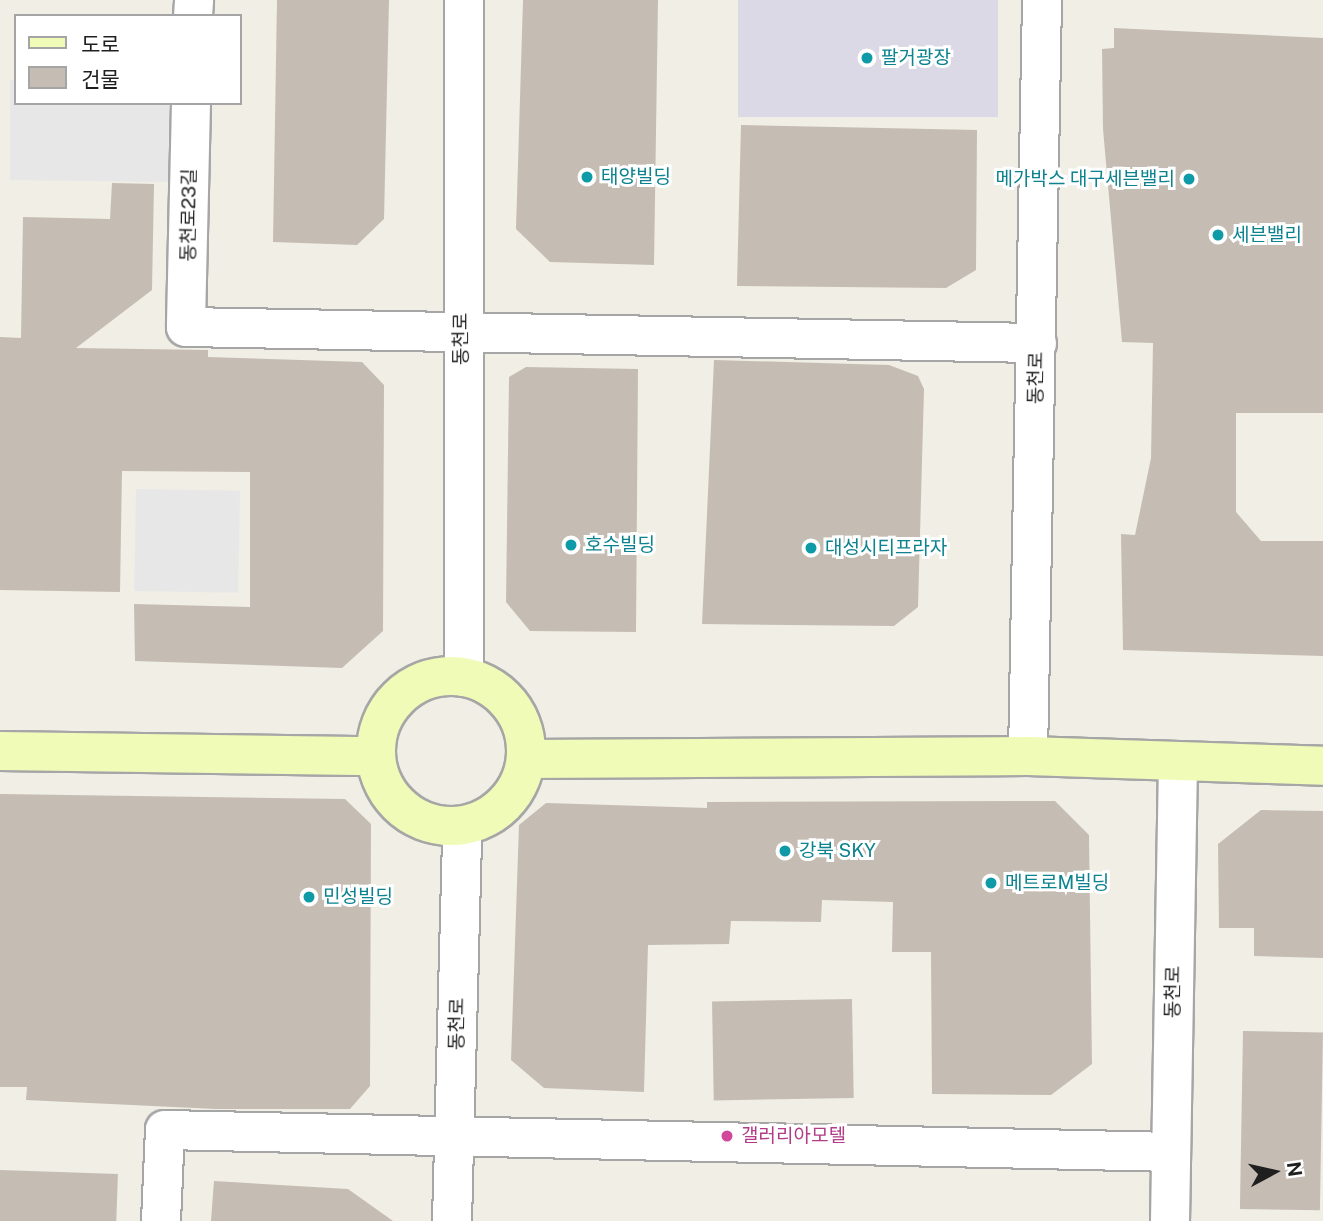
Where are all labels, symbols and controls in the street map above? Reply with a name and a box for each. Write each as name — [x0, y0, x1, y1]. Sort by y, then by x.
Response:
legend — [14, 14, 242, 105]
text: 도로 — [81, 32, 120, 57]
place label: 팔거광장 — [881, 47, 951, 69]
marker: 팔거광장 — [859, 50, 875, 66]
text: 건물 — [81, 67, 120, 92]
place label: 태양빌딩 — [601, 166, 671, 188]
street label: 동천로23길 — [177, 168, 201, 262]
place label: 메가박스 대구세븐밸리 — [996, 168, 1175, 190]
marker: 태양빌딩 — [579, 169, 595, 185]
marker: 메가박스 대구세븐밸리 — [1181, 171, 1197, 187]
place label: 세븐밸리 — [1232, 224, 1302, 246]
marker: 세븐밸리 — [1210, 227, 1226, 243]
street label: 동천로 — [450, 313, 472, 365]
street label: 동천로 — [1024, 352, 1048, 404]
place label: 호수빌딩 — [585, 534, 655, 556]
marker: 호수빌딩 — [563, 537, 579, 553]
place label: 대성시티프라자 — [825, 537, 947, 559]
marker: 대성시티프라자 — [803, 540, 819, 556]
place label: 강북 SKY — [799, 840, 876, 862]
marker: 강북 SKY — [777, 843, 793, 859]
place label: 메트로M빌딩 — [1005, 872, 1109, 894]
marker: 메트로M빌딩 — [983, 875, 999, 891]
place label: 민성빌딩 — [323, 886, 393, 908]
marker: 민성빌딩 — [301, 889, 317, 905]
street label: 동천로 — [1161, 966, 1185, 1018]
street label: 동천로 — [445, 998, 469, 1050]
place label: 갤러리아모텔 — [741, 1125, 846, 1147]
marker: 갤러리아모텔 — [719, 1128, 735, 1144]
north arrow — [1239, 1137, 1309, 1207]
text: N — [1283, 1160, 1307, 1178]

